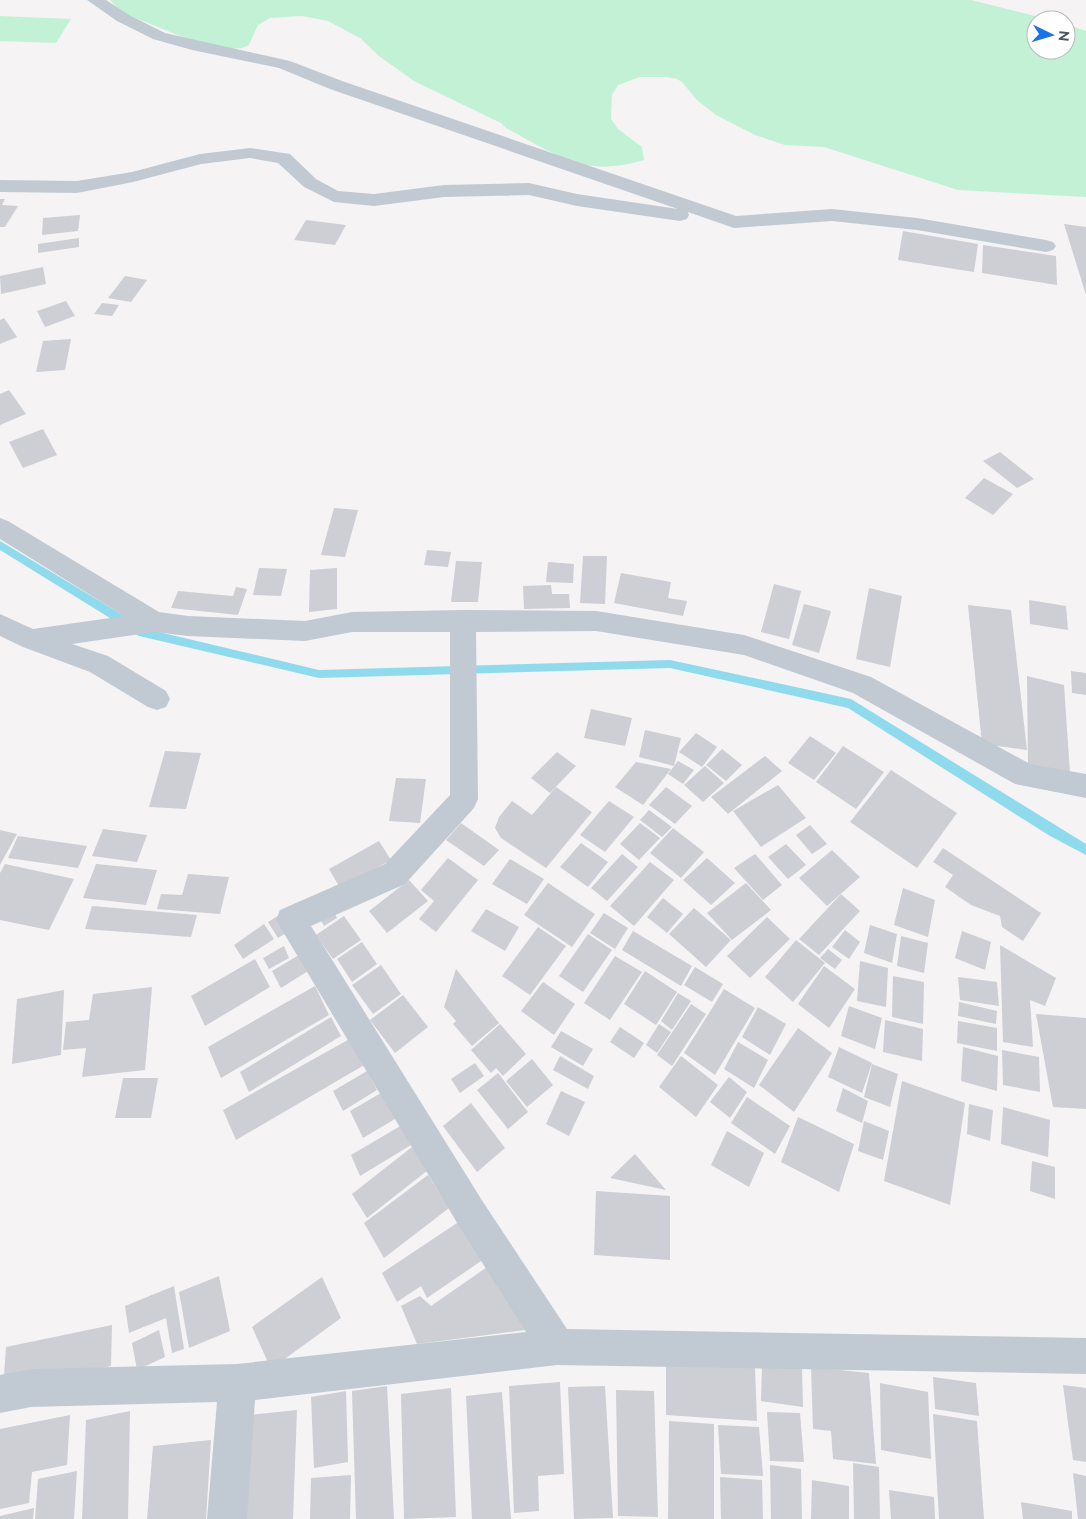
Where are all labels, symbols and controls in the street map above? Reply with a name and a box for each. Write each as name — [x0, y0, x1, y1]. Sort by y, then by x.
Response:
north arrow — [1026, 10, 1076, 60]
text: N — [1056, 30, 1072, 42]

